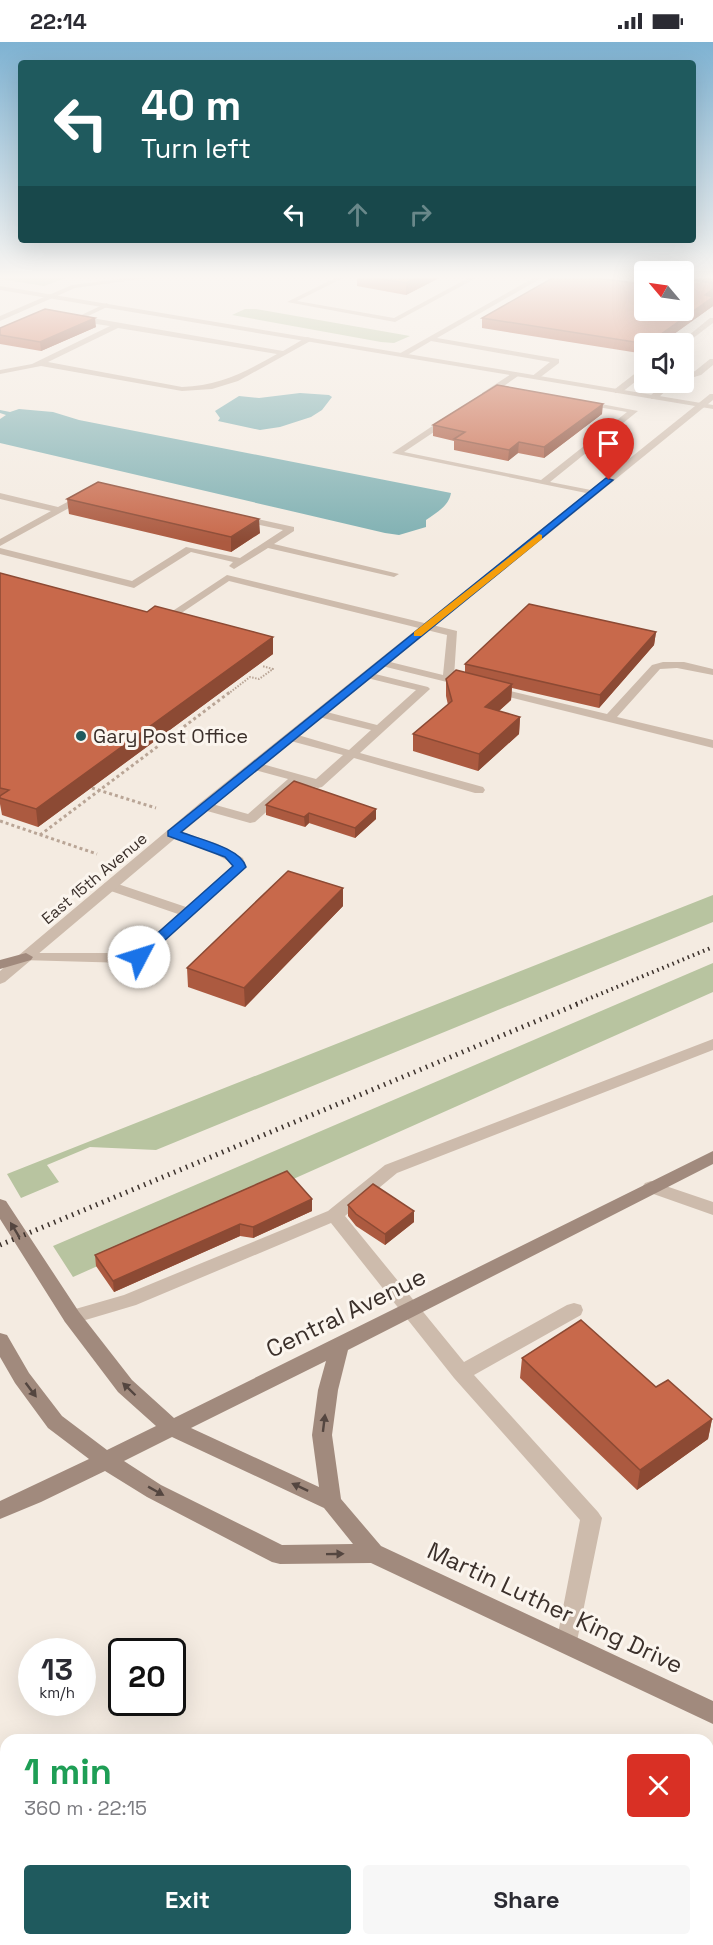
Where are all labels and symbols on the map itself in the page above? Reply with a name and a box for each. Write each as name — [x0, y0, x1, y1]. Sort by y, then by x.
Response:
north arrow — [634, 261, 694, 321]
pin — [583, 418, 634, 480]
place label: Gary Post Office — [93, 723, 248, 749]
marker: Gary Post Office — [74, 729, 88, 743]
street label: East 15th Avenue — [37, 828, 152, 929]
position arrow — [107, 925, 171, 989]
one-way arrow — [10, 1222, 21, 1238]
street label: Central Avenue — [261, 1260, 431, 1365]
one-way arrow — [24, 1382, 36, 1397]
one-way arrow — [122, 1382, 136, 1396]
one-way arrow — [319, 1413, 329, 1432]
one-way arrow — [292, 1483, 309, 1492]
one-way arrow — [147, 1486, 164, 1496]
street label: Martin Luther King Drive — [422, 1535, 688, 1680]
one-way arrow — [326, 1549, 345, 1559]
speed limit sign: 20 — [108, 1638, 186, 1716]

